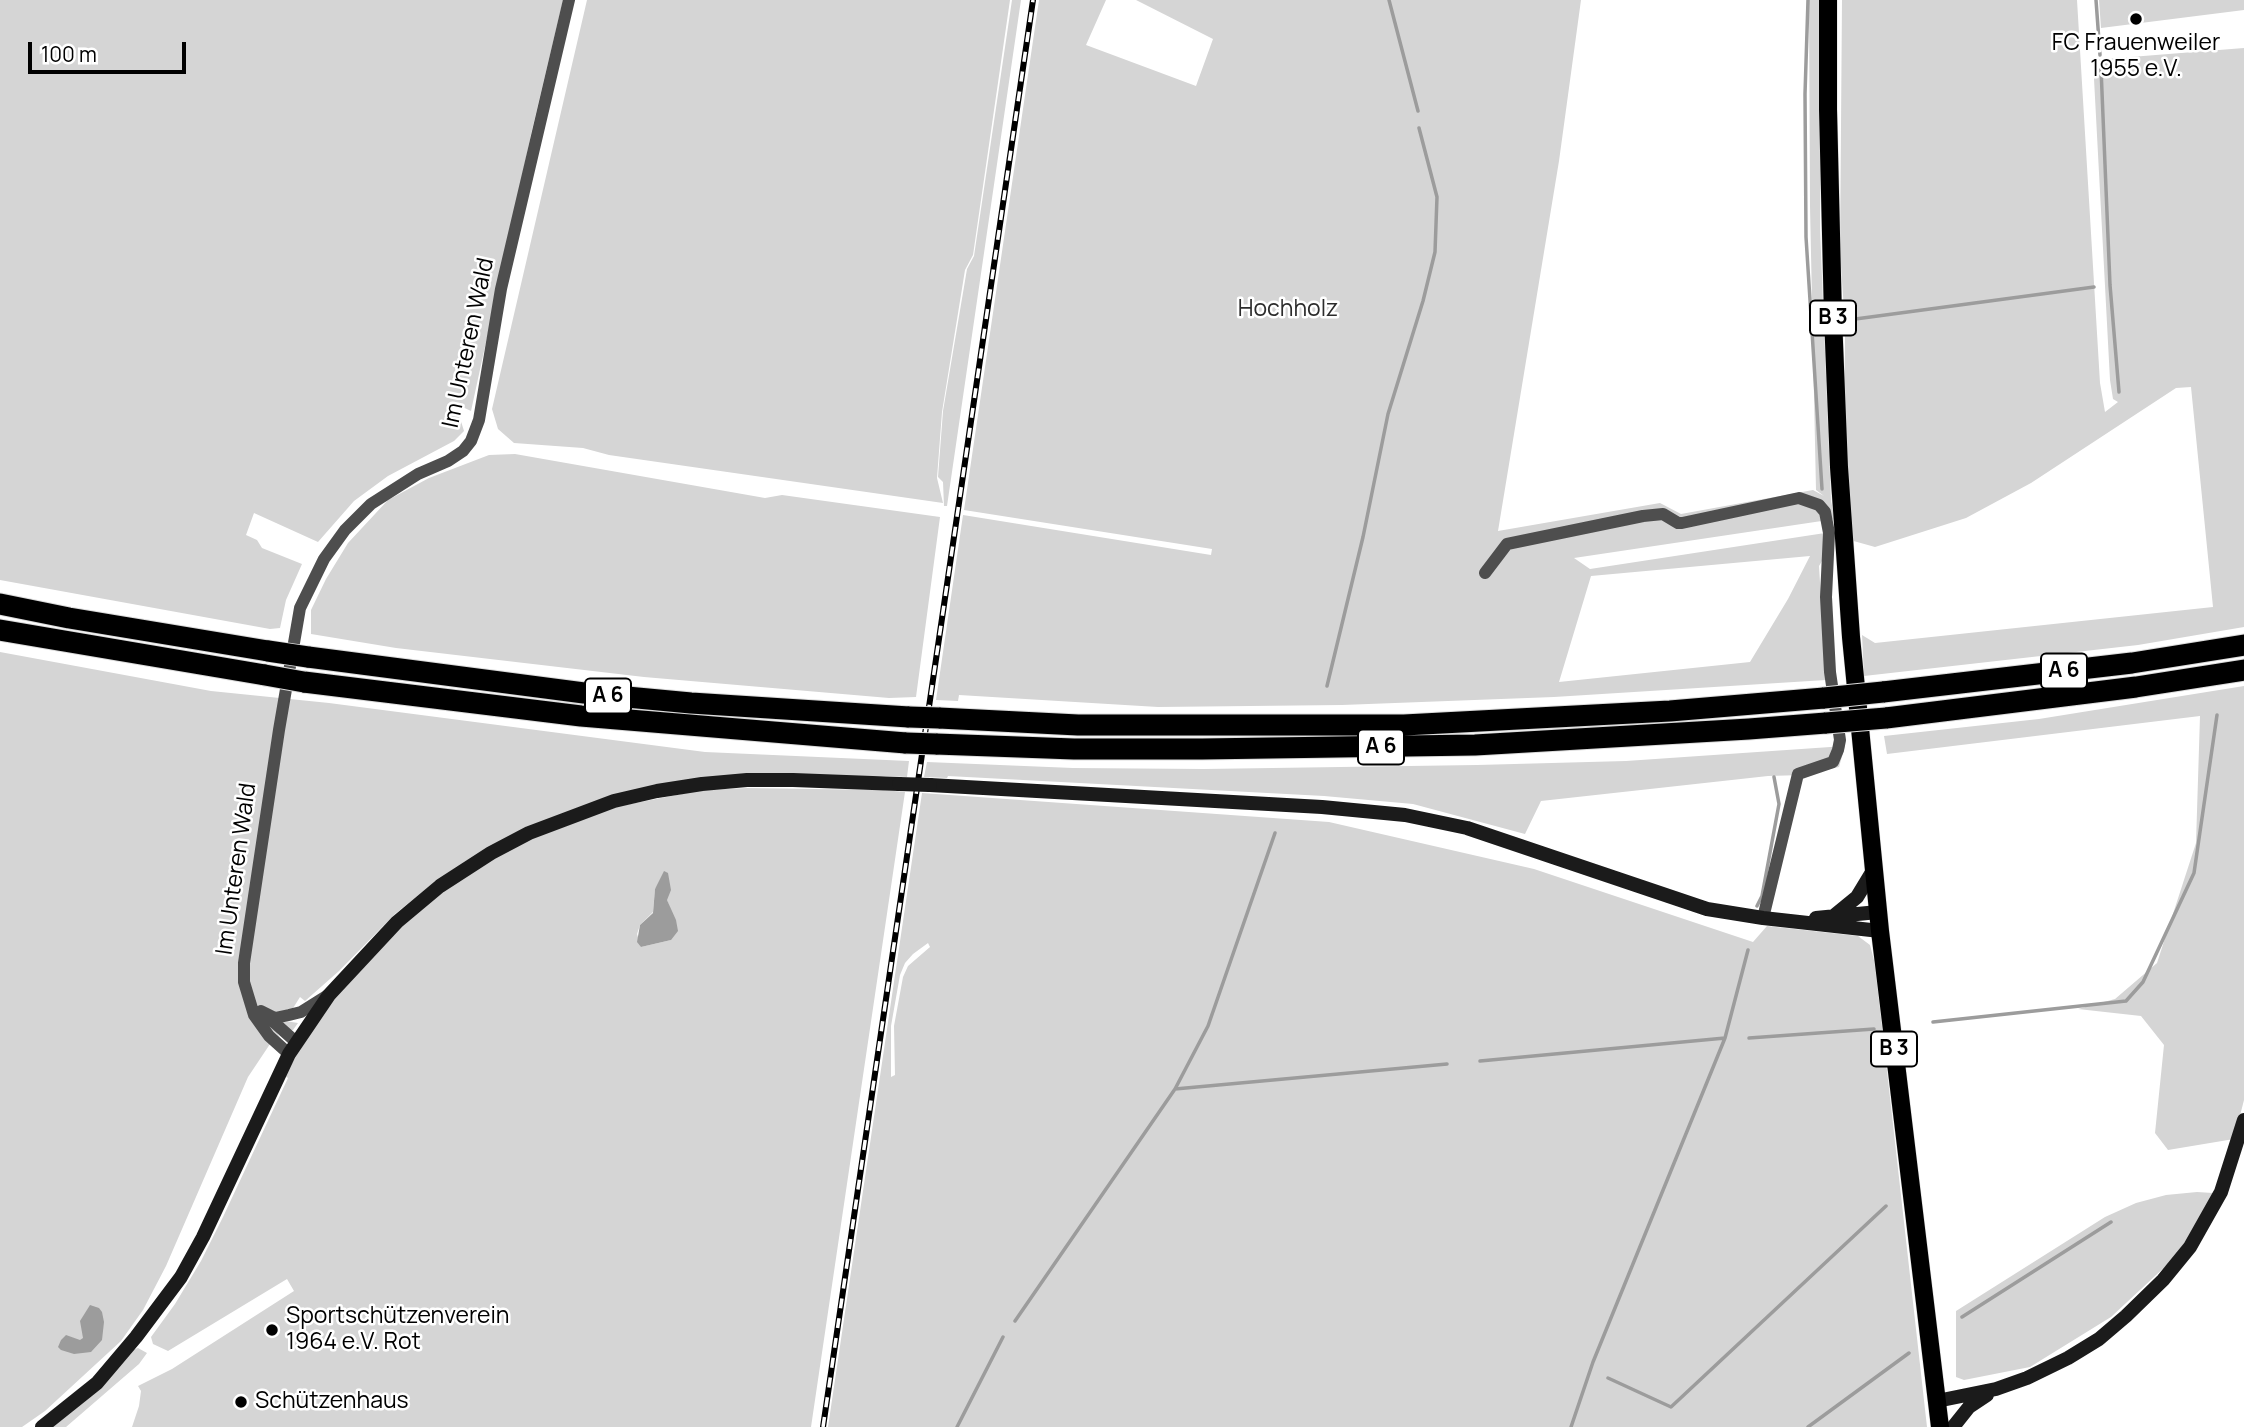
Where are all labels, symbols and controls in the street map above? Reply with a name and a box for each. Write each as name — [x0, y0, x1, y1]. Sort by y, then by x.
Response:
marker: FC Frauenweiler 1955 e.V. — [2128, 11, 2144, 27]
scale bar — [32, 28, 189, 72]
place label: FC Frauenweiler 1955 e.V. — [2052, 30, 2220, 84]
text: 100 m — [41, 40, 97, 68]
street label: Im Unteren Wald — [438, 255, 500, 431]
park label: Hochholz — [1238, 296, 1338, 324]
road number: B 3 — [1810, 300, 1856, 336]
road number: A 6 — [2041, 654, 2087, 688]
road number: A 6 — [585, 678, 631, 714]
road number: A 6 — [1358, 730, 1404, 764]
street label: Im Unteren Wald — [211, 781, 263, 957]
road number: B 3 — [1871, 1032, 1917, 1066]
place label: Sportschützenverein 1964 e.V. Rot — [286, 1303, 509, 1357]
marker: Sportschützenverein 1964 e.V. Rot — [264, 1322, 280, 1338]
place label: Schützenhaus — [255, 1388, 409, 1416]
marker: Schützenhaus — [233, 1394, 249, 1410]

